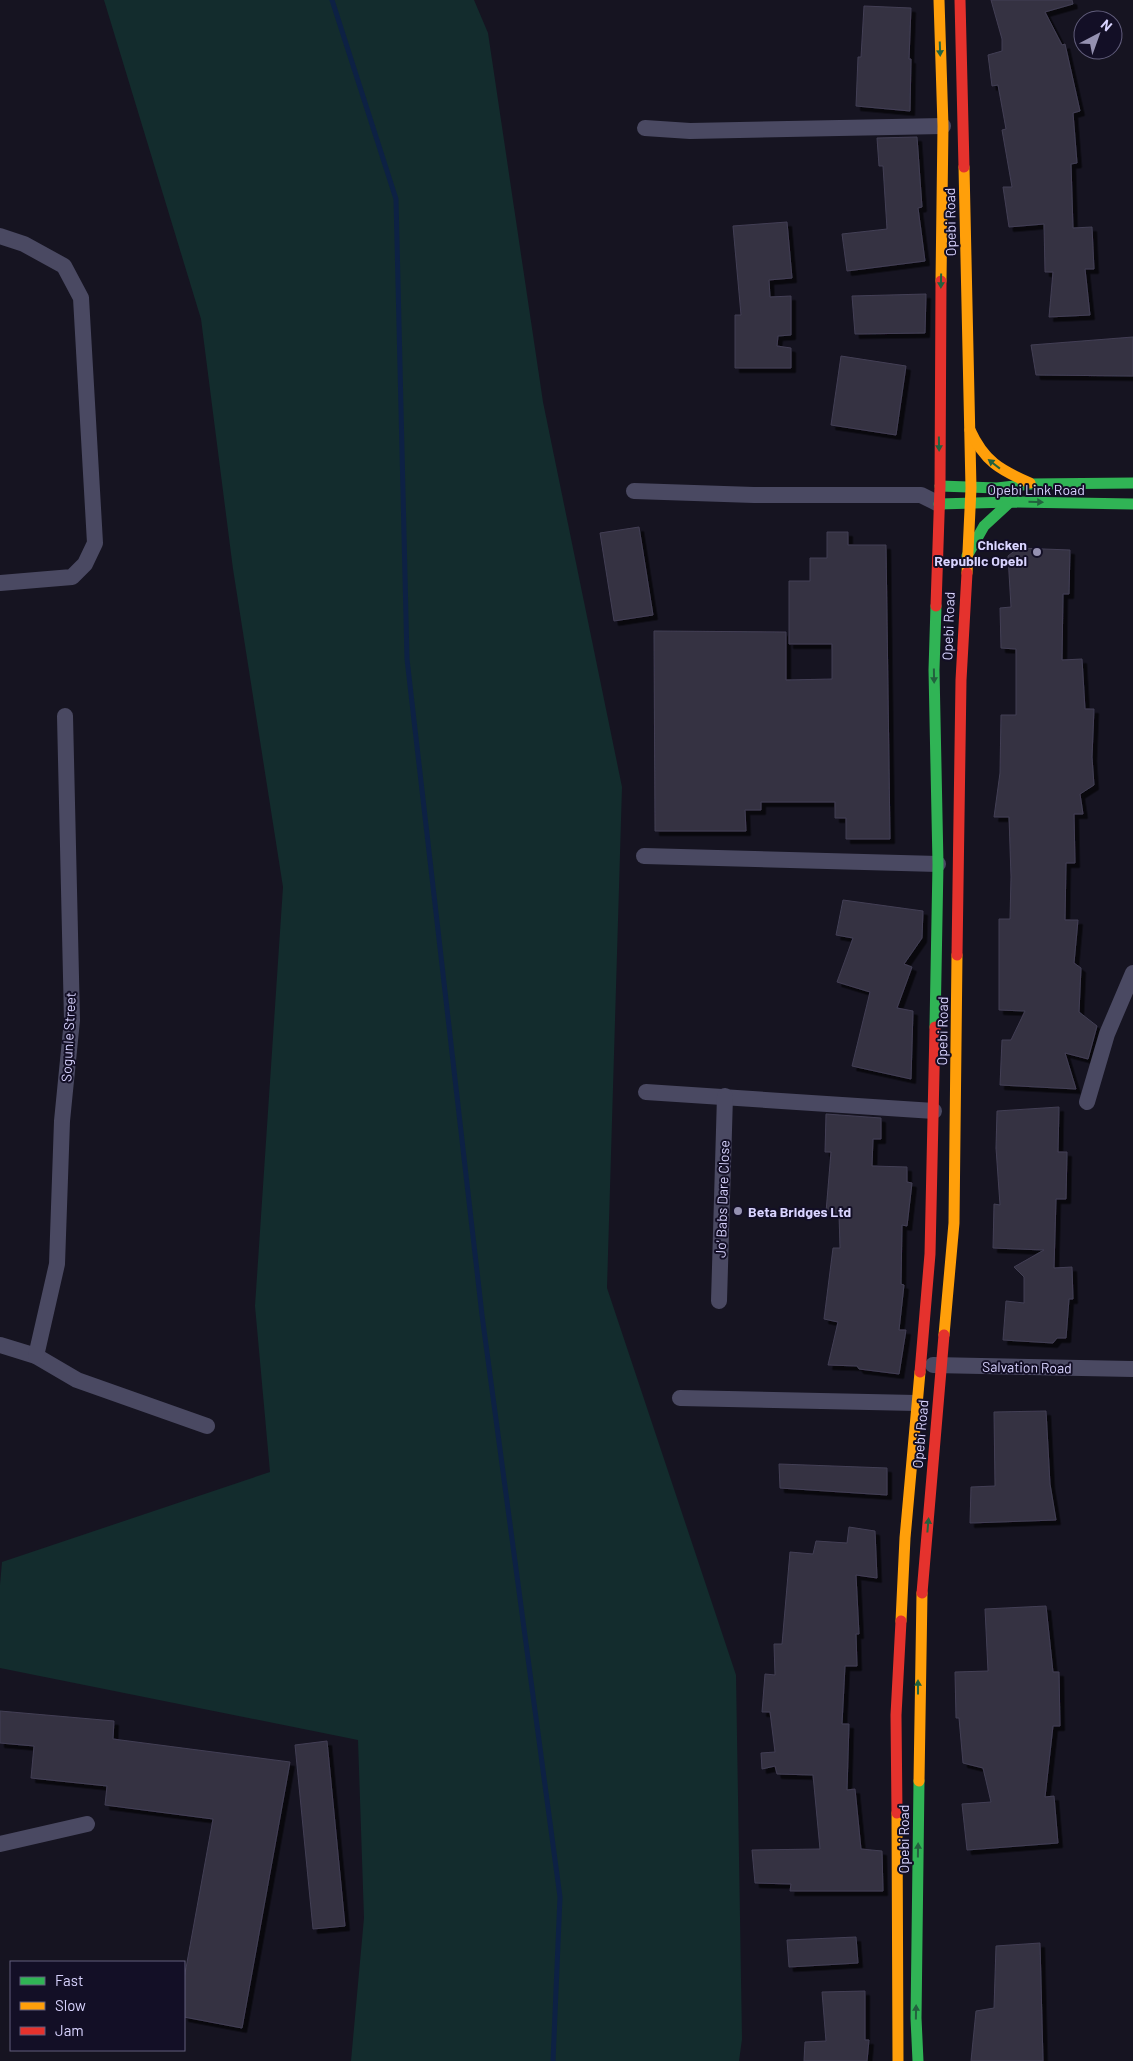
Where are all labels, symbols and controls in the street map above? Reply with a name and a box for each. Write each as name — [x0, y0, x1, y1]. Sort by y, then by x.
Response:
north arrow — [1073, 10, 1123, 60]
text: N — [1098, 15, 1116, 34]
one-way arrow — [937, 41, 945, 57]
street label: Opebi Road — [941, 187, 959, 257]
one-way arrow — [937, 273, 945, 289]
one-way arrow — [935, 436, 943, 452]
one-way arrow — [988, 458, 1001, 469]
street label: Opebi Link Road — [987, 481, 1085, 498]
one-way arrow — [1028, 499, 1044, 507]
place label: Chicken Republic Opebi — [934, 536, 1027, 569]
marker: Chicken Republic Opebi — [1031, 546, 1043, 558]
street label: Opebi Road — [938, 591, 958, 661]
one-way arrow — [930, 668, 938, 684]
street label: Sogunle Street — [57, 992, 79, 1082]
street label: Opebi Road — [933, 996, 951, 1066]
street label: Jo' Babs Dare Close — [711, 1140, 733, 1258]
place label: Beta Bridges Ltd — [748, 1203, 851, 1220]
marker: Beta Bridges Ltd — [732, 1205, 744, 1217]
street label: Salvation Road — [982, 1358, 1072, 1376]
street label: Opebi Road — [909, 1399, 931, 1469]
one-way arrow — [924, 1517, 932, 1533]
one-way arrow — [914, 1679, 922, 1695]
street label: Opebi Road — [895, 1805, 912, 1873]
one-way arrow — [914, 1842, 922, 1858]
legend — [10, 1961, 185, 2051]
text: Fast — [55, 1971, 83, 1989]
text: Slow — [55, 1996, 86, 2014]
one-way arrow — [912, 2004, 920, 2020]
text: Jam — [55, 2021, 84, 2039]

